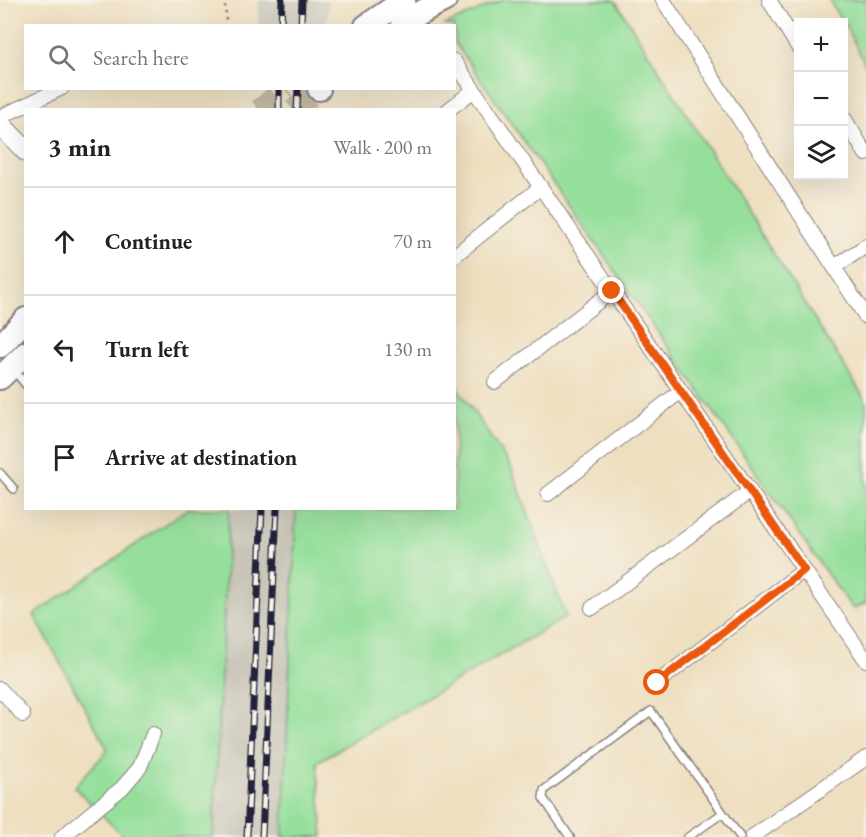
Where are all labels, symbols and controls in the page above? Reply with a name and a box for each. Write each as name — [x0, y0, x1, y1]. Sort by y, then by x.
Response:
map controls — [794, 18, 848, 180]
button: + — [794, 18, 848, 72]
search box — [24, 24, 456, 90]
icon: search — [45, 41, 78, 74]
text: Search here — [93, 43, 188, 72]
button: − — [794, 72, 848, 126]
button: layers — [794, 126, 848, 180]
text: 3 min — [48, 130, 111, 164]
text: Walk · 200 m — [333, 134, 432, 160]
icon: ahead — [48, 225, 81, 258]
text: Continue — [105, 227, 192, 256]
text: 70 m — [393, 228, 432, 254]
route end — [598, 277, 624, 303]
icon: left — [48, 333, 81, 366]
text: Turn left — [105, 335, 189, 364]
text: 130 m — [384, 336, 432, 362]
icon: arrive — [48, 441, 81, 474]
text: Arrive at destination — [105, 443, 297, 472]
route start — [643, 669, 669, 695]

